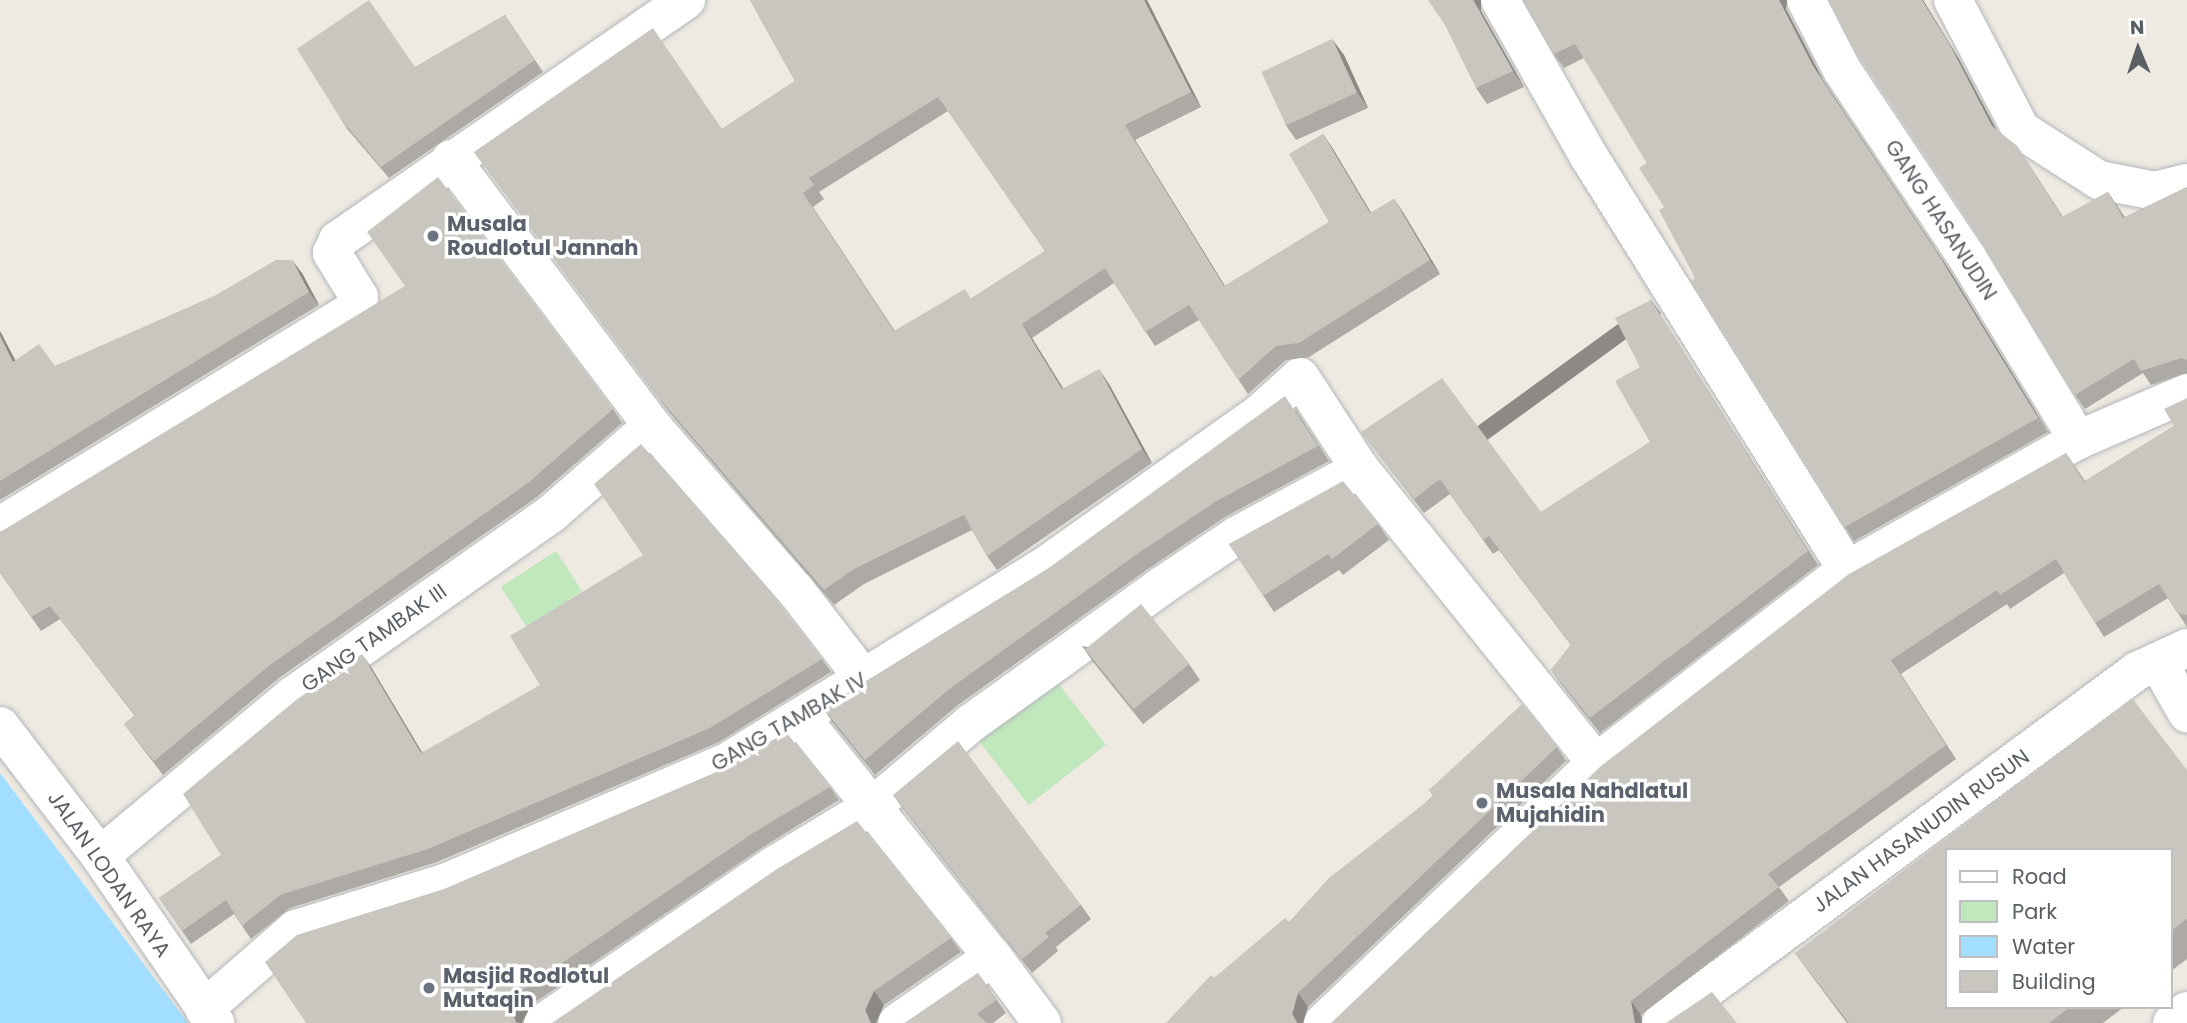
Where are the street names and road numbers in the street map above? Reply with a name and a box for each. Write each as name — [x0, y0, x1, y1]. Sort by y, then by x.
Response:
street label: GANG HASANUDIN — [1880, 135, 2002, 305]
street label: GANG TAMBAK III — [297, 578, 451, 698]
street label: GANG TAMBAK IV — [707, 667, 871, 777]
street label: JALAN HASANUDIN RUSUN — [1808, 744, 2034, 918]
street label: JALAN LODAN RAYA — [42, 786, 176, 962]

